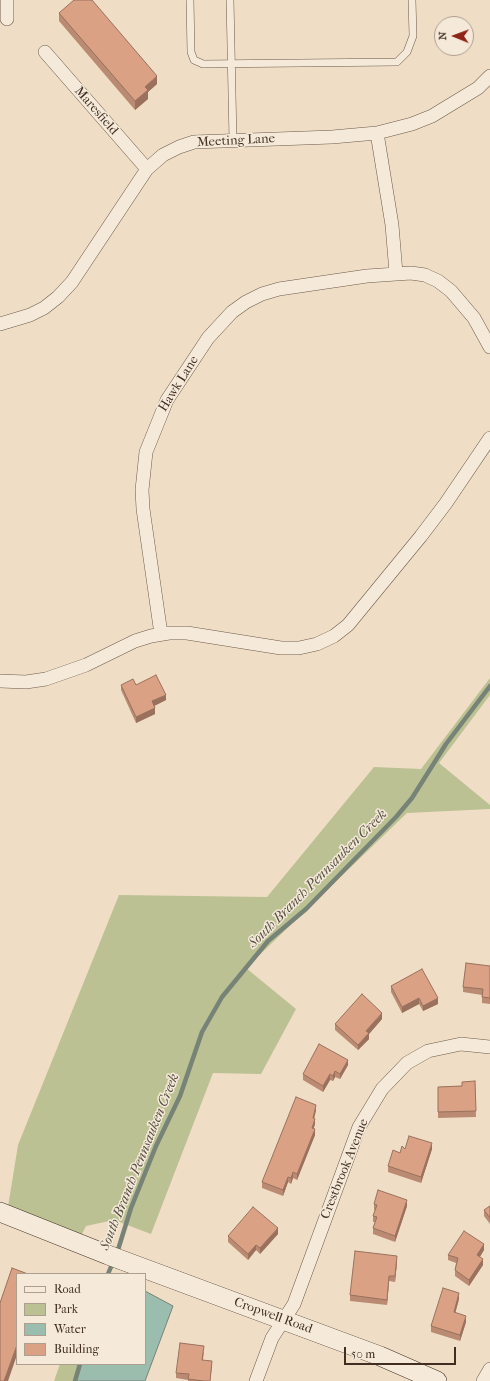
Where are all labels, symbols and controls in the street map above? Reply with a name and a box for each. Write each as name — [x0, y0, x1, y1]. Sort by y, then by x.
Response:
north arrow — [434, 16, 474, 56]
text: N — [436, 32, 449, 40]
street label: Maresfield — [71, 84, 121, 138]
street label: Meeting Lane — [197, 131, 275, 151]
street label: Hawk Lane — [156, 353, 202, 415]
water label: South Branch Pennsauken Creek — [245, 806, 391, 952]
water label: South Branch Pennsauken Creek — [97, 1071, 183, 1253]
street label: Crestbrook Avenue — [318, 1117, 372, 1221]
legend — [16, 1273, 146, 1365]
text: Road — [54, 1282, 81, 1296]
street label: Cropwell Road — [232, 1295, 314, 1337]
text: Park — [54, 1302, 78, 1316]
text: Water — [54, 1322, 86, 1336]
scale bar — [346, 1339, 458, 1365]
text: Building — [54, 1342, 99, 1356]
text: 50 m — [351, 1347, 375, 1361]

